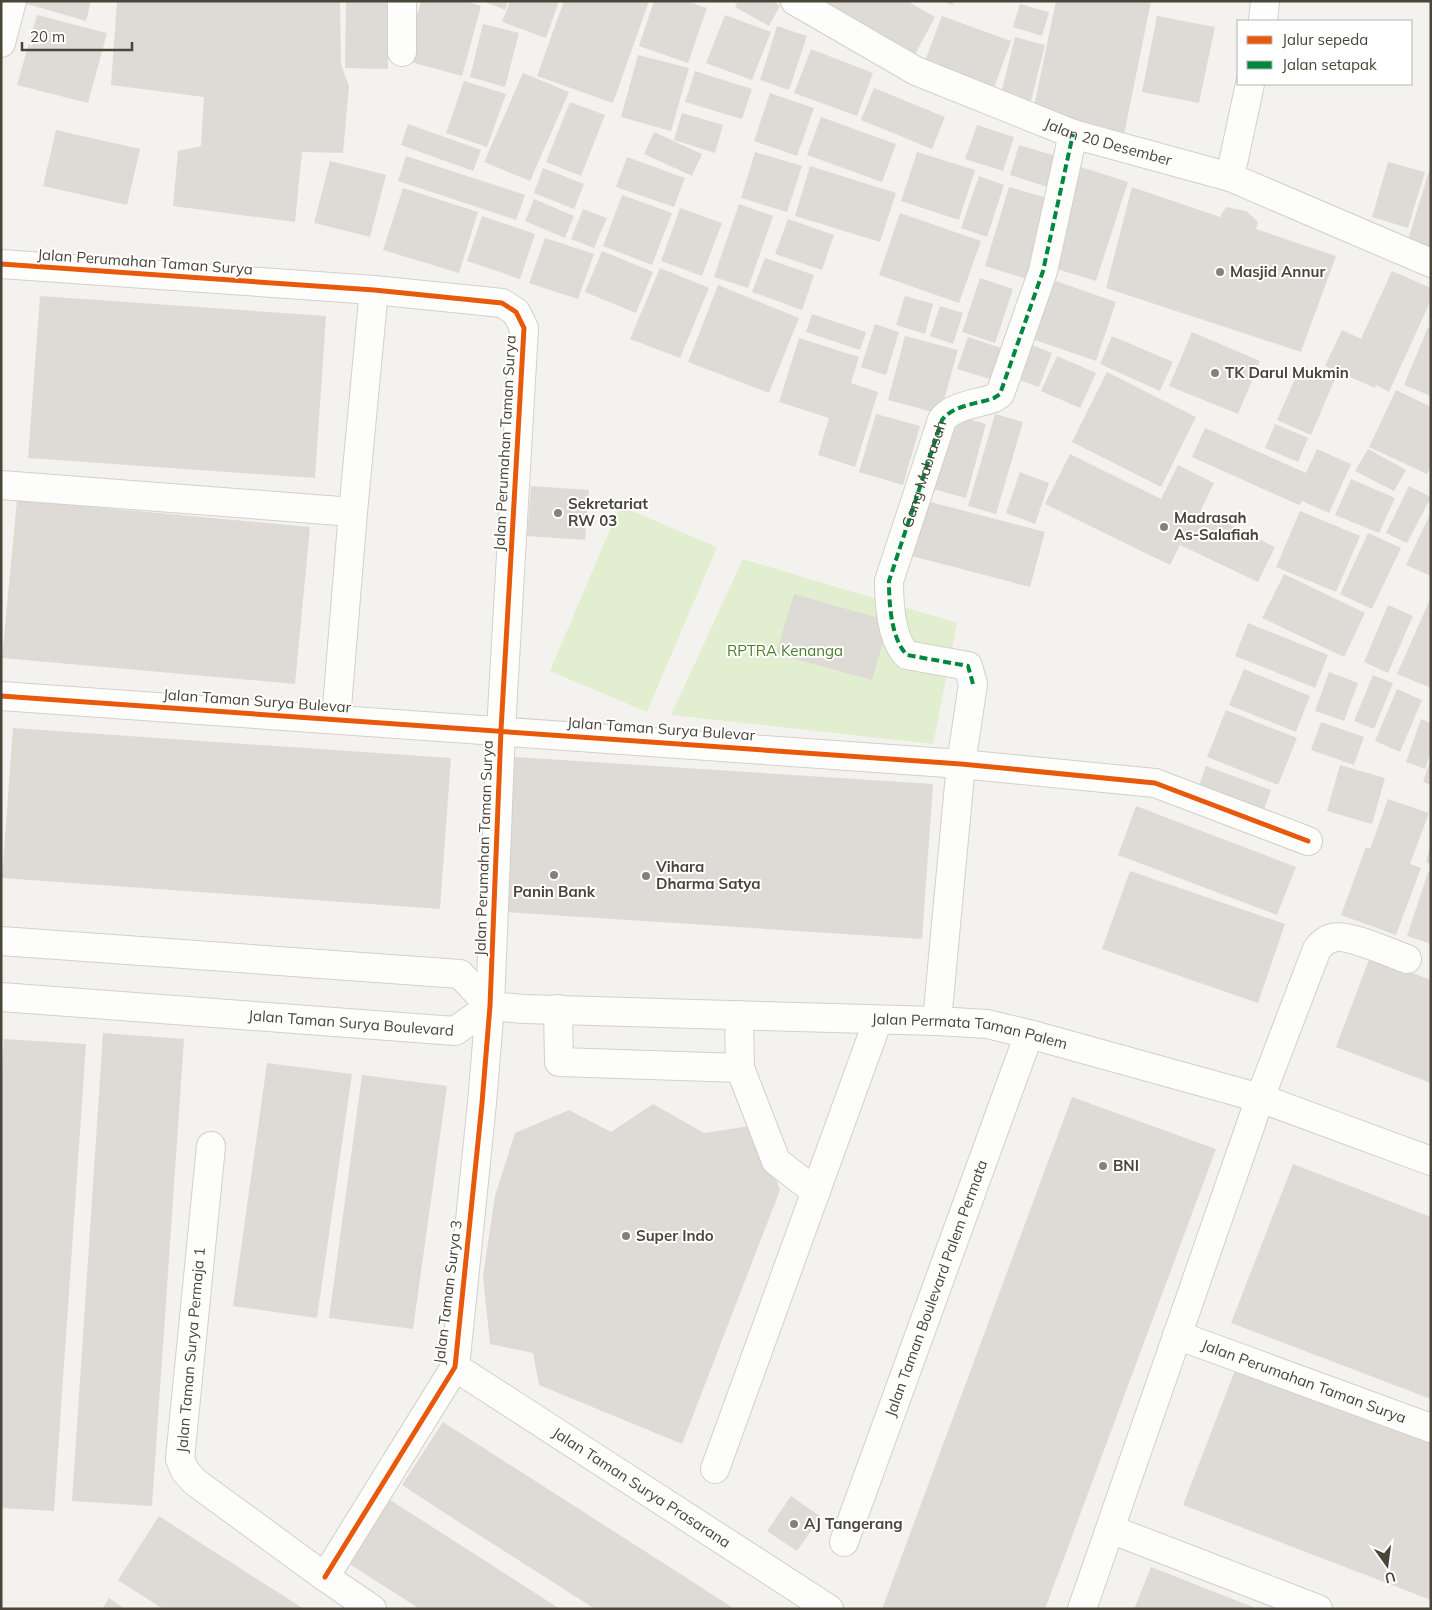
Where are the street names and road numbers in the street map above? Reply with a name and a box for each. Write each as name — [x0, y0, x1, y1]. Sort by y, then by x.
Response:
street label: Jalan 20 Desember — [1042, 114, 1175, 170]
street label: Jalan Perumahan Taman Surya — [37, 244, 253, 279]
street label: Jalan Perumahan Taman Surya — [489, 335, 520, 551]
street label: Gang Mabrasah — [897, 418, 950, 530]
street label: Jalan Taman Surya Bulevar — [162, 684, 352, 717]
street label: Jalan Taman Surya Bulevar — [566, 712, 756, 745]
street label: Jalan Perumahan Taman Surya — [470, 740, 497, 956]
street label: Jalan Taman Surya Boulevard — [248, 1006, 455, 1040]
street label: Jalan Permata Taman Palem — [872, 1009, 1070, 1053]
street label: Jalan Taman Boulevard Palem Permata — [880, 1157, 991, 1419]
street label: Jalan Taman Surya 3 — [429, 1219, 466, 1365]
street label: Jalan Taman Surya Permaja 1 — [172, 1246, 209, 1454]
street label: Jalan Perumahan Taman Surya — [1199, 1335, 1409, 1427]
street label: Jalan Taman Surya Prasarana — [549, 1423, 734, 1552]

